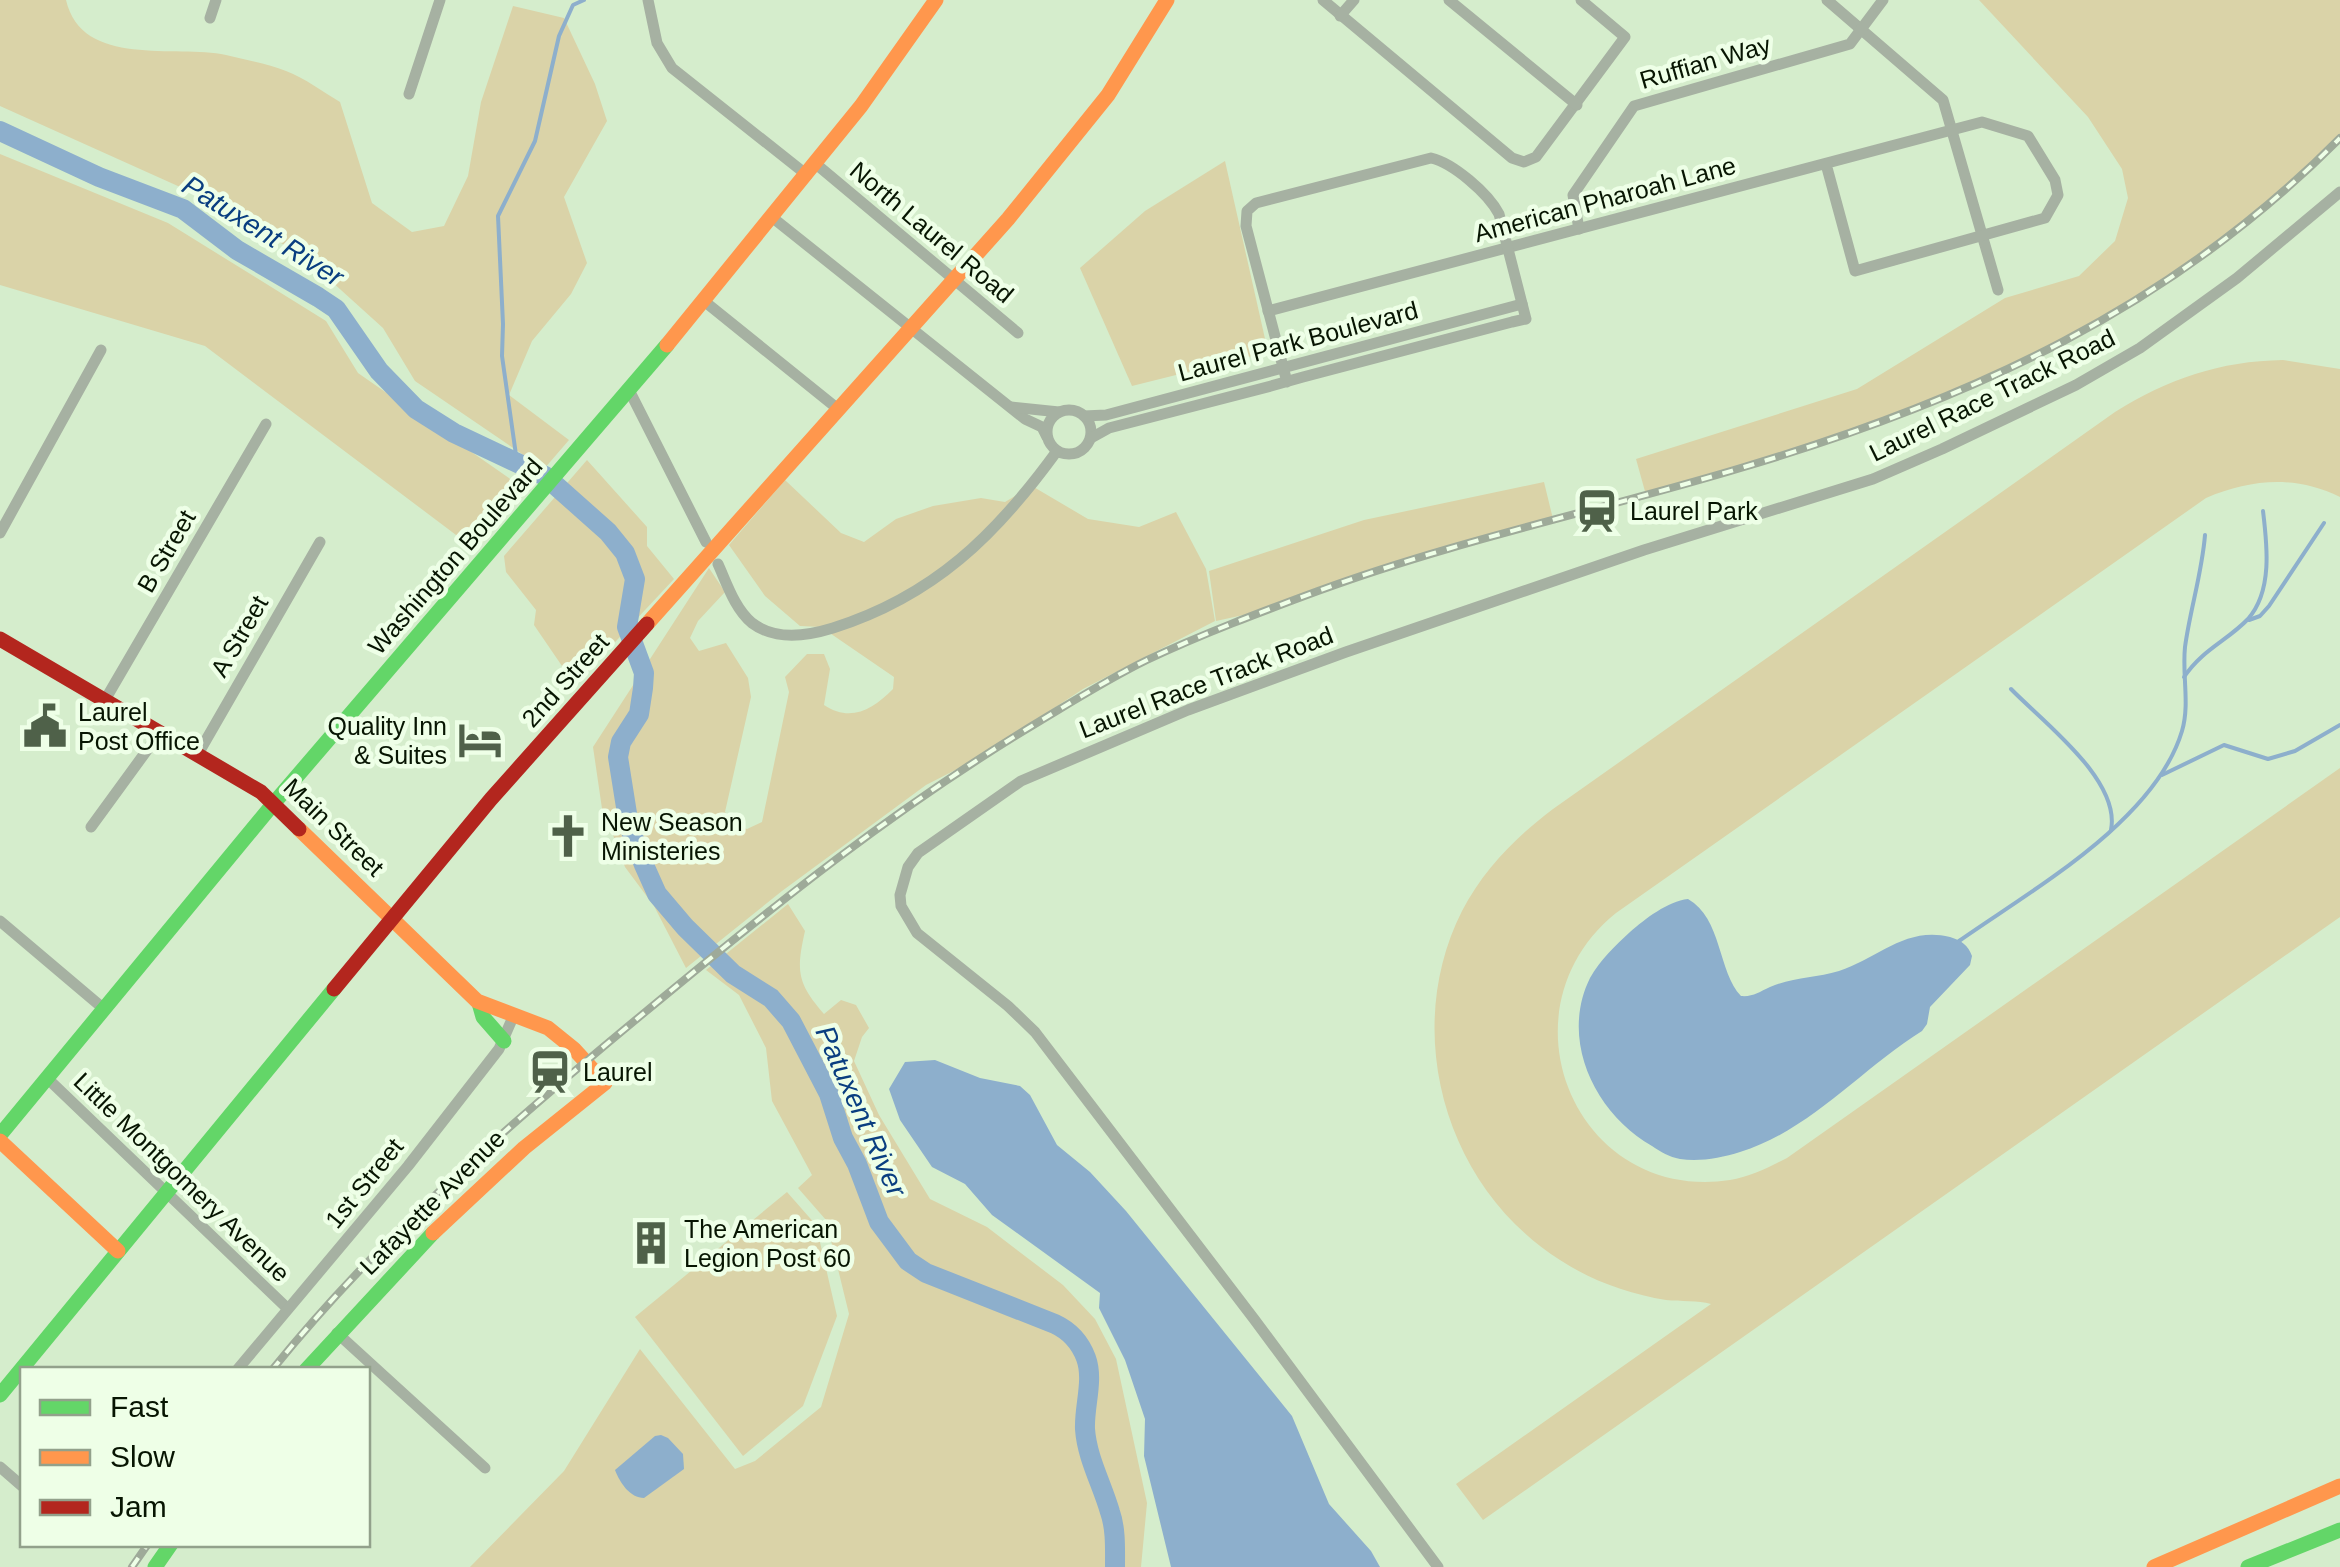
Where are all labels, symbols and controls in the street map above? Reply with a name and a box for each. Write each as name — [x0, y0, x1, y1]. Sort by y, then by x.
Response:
street label: Ruffian Way — [1636, 30, 1774, 94]
street label: American Pharoah Lane — [1471, 151, 1739, 247]
street label: North Laurel Road — [845, 156, 1019, 308]
water label: Patuxent River — [177, 169, 351, 294]
street label: Laurel Park Boulevard — [1175, 295, 1421, 387]
street label: Laurel Race Track Road — [1865, 323, 2119, 467]
street label: Washington Boulevard — [362, 452, 548, 660]
station icon: Laurel Park — [1573, 487, 1621, 535]
place label: Laurel Park — [1630, 497, 1758, 525]
street label: B Street — [131, 505, 201, 597]
street label: A Street — [205, 590, 273, 682]
street label: Laurel Race Track Road — [1075, 621, 1337, 743]
street label: 2nd Street — [516, 628, 614, 732]
place label: Laurel Post Office — [78, 698, 200, 755]
public building icon: Laurel Post Office — [21, 702, 69, 750]
place label: Quality Inn & Suites — [327, 712, 447, 769]
hotel icon: Quality Inn & Suites — [456, 716, 504, 764]
street label: Main Street — [278, 773, 390, 882]
place label: New Season Ministeries — [601, 808, 743, 865]
church icon: New Season Ministeries — [544, 812, 592, 860]
water label: Patuxent River — [809, 1021, 913, 1203]
station icon: Laurel — [526, 1048, 574, 1096]
place label: Laurel — [583, 1058, 653, 1086]
street label: Little Montgomery Avenue — [68, 1067, 296, 1287]
street label: Lafayette Avenue — [354, 1124, 510, 1280]
street label: 1st Street — [319, 1133, 409, 1233]
place label: The American Legion Post 60 — [684, 1215, 851, 1272]
building icon: The American Legion Post 60 — [627, 1219, 675, 1267]
legend — [20, 1367, 370, 1547]
text: Fast — [110, 1390, 169, 1423]
text: Slow — [110, 1440, 175, 1473]
text: Jam — [110, 1490, 167, 1523]

